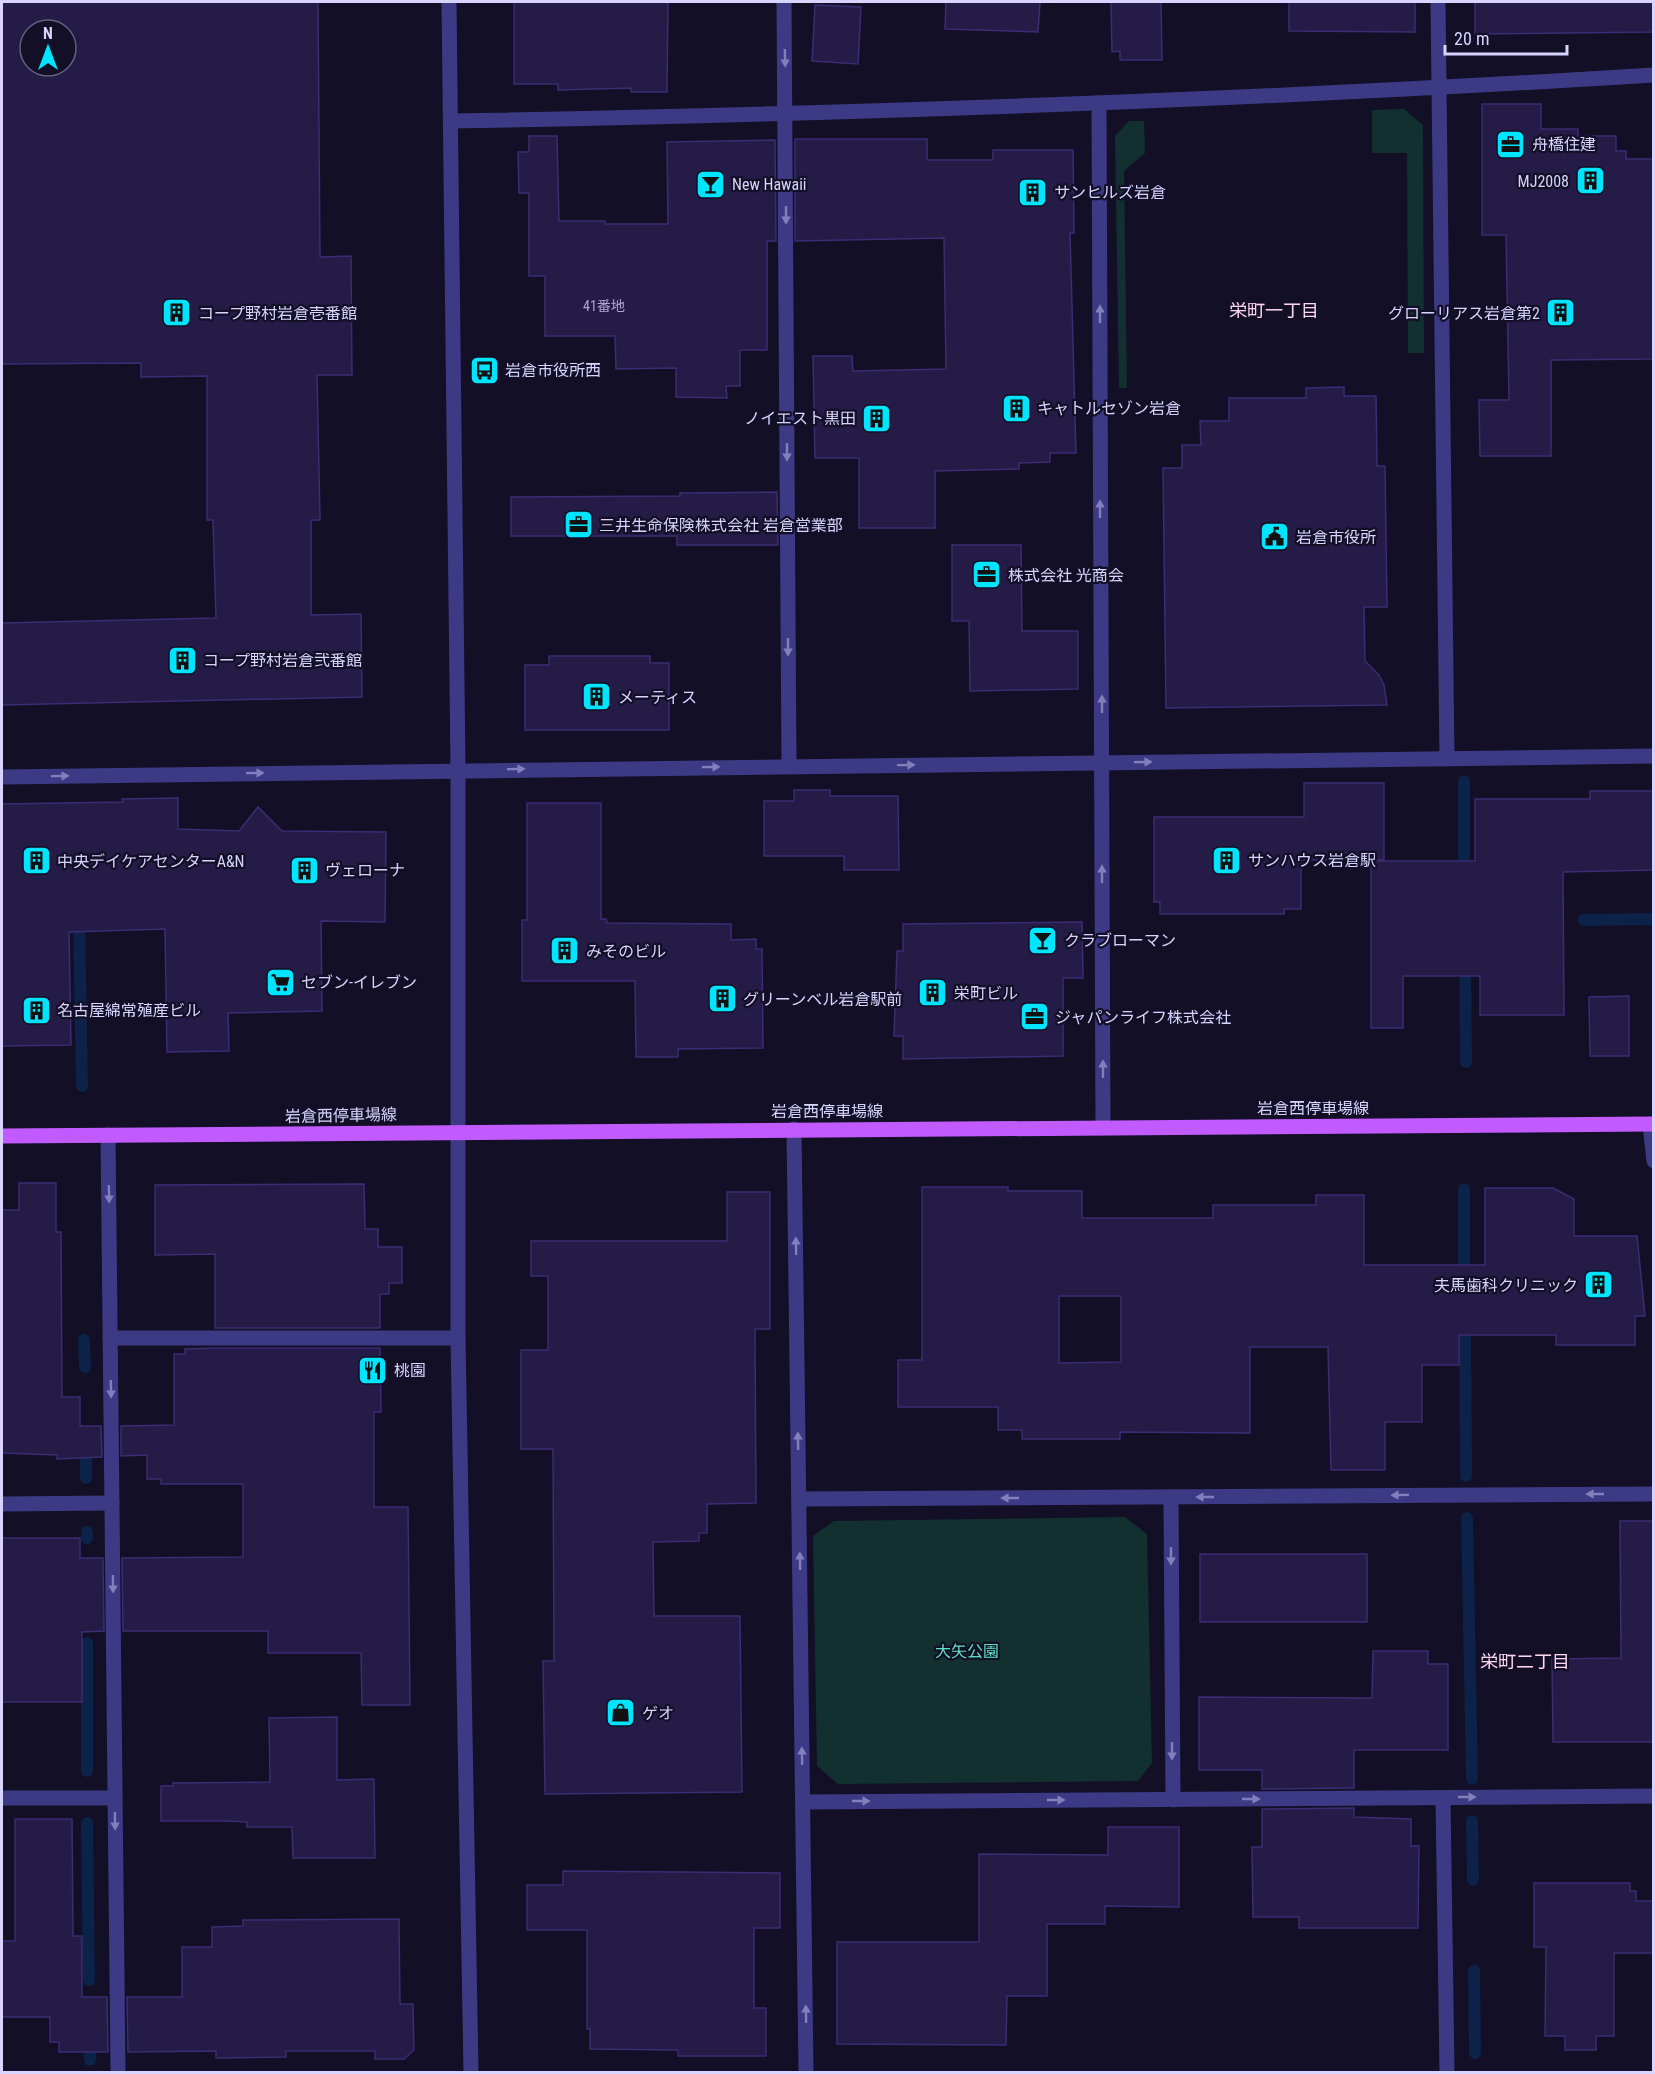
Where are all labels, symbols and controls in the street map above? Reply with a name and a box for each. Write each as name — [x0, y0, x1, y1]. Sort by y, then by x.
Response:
north arrow — [18, 18, 78, 78]
scale bar — [1445, 18, 1566, 56]
text: N — [43, 24, 53, 43]
text: 20 m — [1454, 28, 1489, 49]
one-way arrow — [780, 49, 790, 68]
office icon: 舟橋住建 — [1495, 128, 1527, 160]
place label: 舟橋住建 — [1532, 135, 1596, 154]
building icon: MJ2008 — [1574, 165, 1606, 197]
bar icon: New Hawaii — [695, 168, 727, 200]
place label: MJ2008 — [1518, 172, 1569, 191]
place label: New Hawaii — [732, 175, 806, 194]
building icon: サンヒルズ岩倉 — [1017, 176, 1049, 208]
place label: サンヒルズ岩倉 — [1054, 183, 1166, 202]
one-way arrow — [781, 206, 791, 225]
building icon: コープ野村岩倉壱番館 — [161, 297, 193, 329]
building icon: グローリアス岩倉第2 — [1545, 297, 1577, 329]
house number: 41番地 — [583, 298, 625, 314]
district label: 栄町一丁目 — [1229, 300, 1319, 321]
place label: コープ野村岩倉壱番館 — [198, 304, 357, 323]
place label: グローリアス岩倉第2 — [1388, 304, 1540, 323]
one-way arrow — [1095, 305, 1105, 324]
bus stop icon: 岩倉市役所西 — [468, 354, 500, 386]
place label: 岩倉市役所西 — [505, 361, 601, 380]
building icon: キャトルセゾン岩倉 — [1000, 392, 1032, 424]
place label: キャトルセゾン岩倉 — [1037, 399, 1181, 418]
building icon: ノイエスト黒田 — [861, 402, 893, 434]
place label: ノイエスト黒田 — [744, 409, 856, 428]
one-way arrow — [782, 443, 792, 462]
one-way arrow — [1096, 500, 1105, 519]
office icon: 三井生命保険株式会社 岩倉営業部 — [562, 509, 594, 541]
place label: 三井生命保険株式会社 岩倉営業部 — [599, 516, 843, 535]
public building icon: 岩倉市役所 — [1259, 521, 1291, 553]
place label: 岩倉市役所 — [1296, 528, 1376, 547]
office icon: 株式会社 光商会 — [971, 559, 1003, 591]
place label: 株式会社 光商会 — [1008, 566, 1124, 585]
one-way arrow — [783, 638, 793, 657]
building icon: コープ野村岩倉弐番館 — [166, 644, 198, 676]
place label: コープ野村岩倉弐番館 — [203, 651, 362, 670]
building icon: メーティス — [581, 681, 613, 713]
place label: メーティス — [618, 688, 697, 707]
one-way arrow — [1097, 695, 1107, 714]
one-way arrow — [1134, 757, 1153, 767]
one-way arrow — [897, 760, 916, 770]
one-way arrow — [702, 762, 721, 772]
one-way arrow — [507, 765, 526, 774]
one-way arrow — [245, 768, 264, 778]
one-way arrow — [50, 771, 69, 781]
building icon: サンハウス岩倉駅 — [1211, 844, 1243, 876]
building icon: 中央デイケアセンターA&N — [20, 845, 52, 877]
place label: サンハウス岩倉駅 — [1248, 851, 1376, 870]
place label: 中央デイケアセンターA&N — [57, 852, 245, 871]
building icon: ヴェローナ — [288, 854, 320, 886]
place label: ヴェローナ — [325, 861, 405, 880]
one-way arrow — [1097, 865, 1107, 884]
bar icon: クラブローマン — [1027, 924, 1059, 956]
place label: クラブローマン — [1064, 931, 1176, 950]
building icon: みそのビル — [549, 935, 581, 967]
place label: みそのビル — [586, 942, 666, 961]
supermarket icon: セブン-イレブン — [264, 966, 296, 998]
place label: セブン-イレブン — [301, 973, 417, 992]
building icon: 栄町ビル — [917, 977, 949, 1009]
building icon: グリーンベル岩倉駅前 — [706, 983, 738, 1015]
place label: 栄町ビル — [954, 984, 1018, 1003]
place label: グリーンベル岩倉駅前 — [743, 990, 902, 1009]
building icon: 名古屋綿常殖産ビル — [20, 994, 52, 1026]
place label: 名古屋綿常殖産ビル — [57, 1001, 201, 1020]
office icon: ジャパンライフ株式会社 — [1018, 1001, 1050, 1033]
place label: ジャパンライフ株式会社 — [1055, 1008, 1231, 1027]
one-way arrow — [1098, 1060, 1108, 1079]
street label: 岩倉西停車場線 — [1257, 1099, 1369, 1118]
street label: 岩倉西停車場線 — [771, 1102, 883, 1121]
street label: 岩倉西停車場線 — [285, 1105, 397, 1126]
one-way arrow — [104, 1184, 114, 1203]
one-way arrow — [791, 1236, 801, 1255]
building icon: 夫馬歯科クリニック — [1583, 1269, 1615, 1301]
place label: 夫馬歯科クリニック — [1434, 1276, 1578, 1295]
restaurant icon: 桃園 — [357, 1354, 389, 1386]
place label: 桃園 — [394, 1361, 426, 1380]
one-way arrow — [106, 1379, 116, 1398]
one-way arrow — [793, 1431, 803, 1450]
one-way arrow — [1586, 1489, 1605, 1499]
one-way arrow — [1391, 1490, 1410, 1500]
one-way arrow — [1196, 1492, 1215, 1502]
one-way arrow — [1001, 1493, 1020, 1503]
one-way arrow — [1166, 1546, 1176, 1565]
one-way arrow — [795, 1552, 805, 1571]
one-way arrow — [108, 1574, 118, 1593]
park label: 大矢公園 — [935, 1642, 999, 1661]
district label: 栄町二丁目 — [1480, 1651, 1570, 1672]
shop icon: ゲオ — [605, 1697, 637, 1729]
place label: ゲオ — [642, 1704, 674, 1723]
one-way arrow — [1168, 1741, 1177, 1760]
one-way arrow — [797, 1747, 807, 1766]
one-way arrow — [1458, 1793, 1477, 1802]
one-way arrow — [1242, 1794, 1261, 1804]
one-way arrow — [1047, 1795, 1066, 1805]
one-way arrow — [852, 1796, 871, 1806]
one-way arrow — [110, 1811, 120, 1830]
one-way arrow — [801, 2005, 810, 2024]

